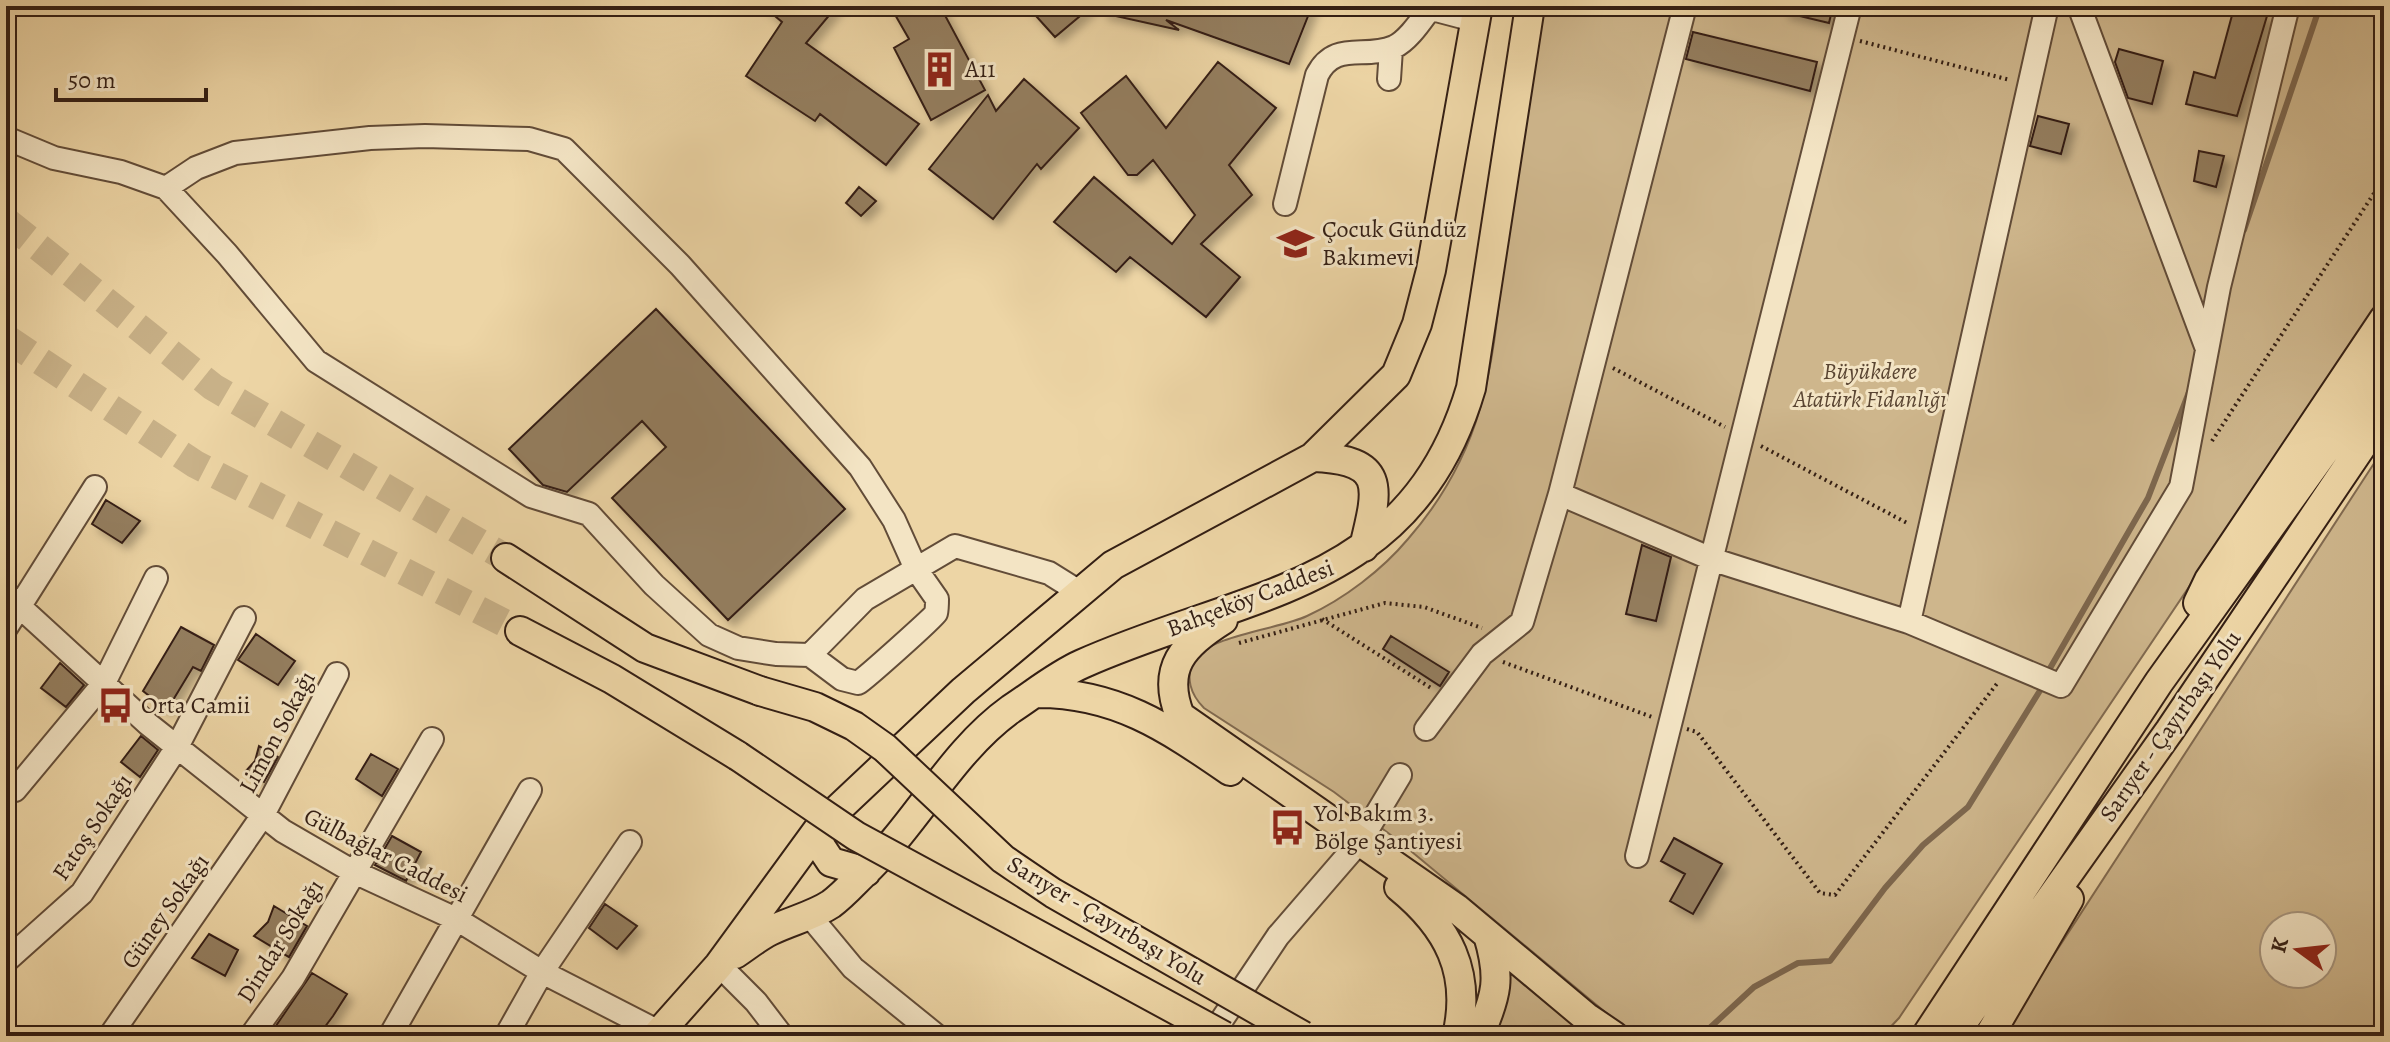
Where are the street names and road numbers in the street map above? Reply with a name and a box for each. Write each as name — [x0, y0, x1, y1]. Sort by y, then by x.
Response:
street label: Bahçeköy Caddesi — [1162, 551, 1338, 645]
street label: Sarıyer - Çayırbaşı Yolu — [2092, 624, 2248, 828]
street label: Limon Sokağı — [231, 665, 323, 799]
street label: Fatoş Sokağı — [45, 767, 139, 887]
street label: Gülbağlar Caddesi — [299, 800, 473, 910]
street label: Güney Sokağı — [114, 847, 216, 975]
street label: Sarıyer - Çayırbaşı Yolu — [1001, 848, 1213, 992]
street label: Dindar Sokağı — [229, 873, 331, 1009]

